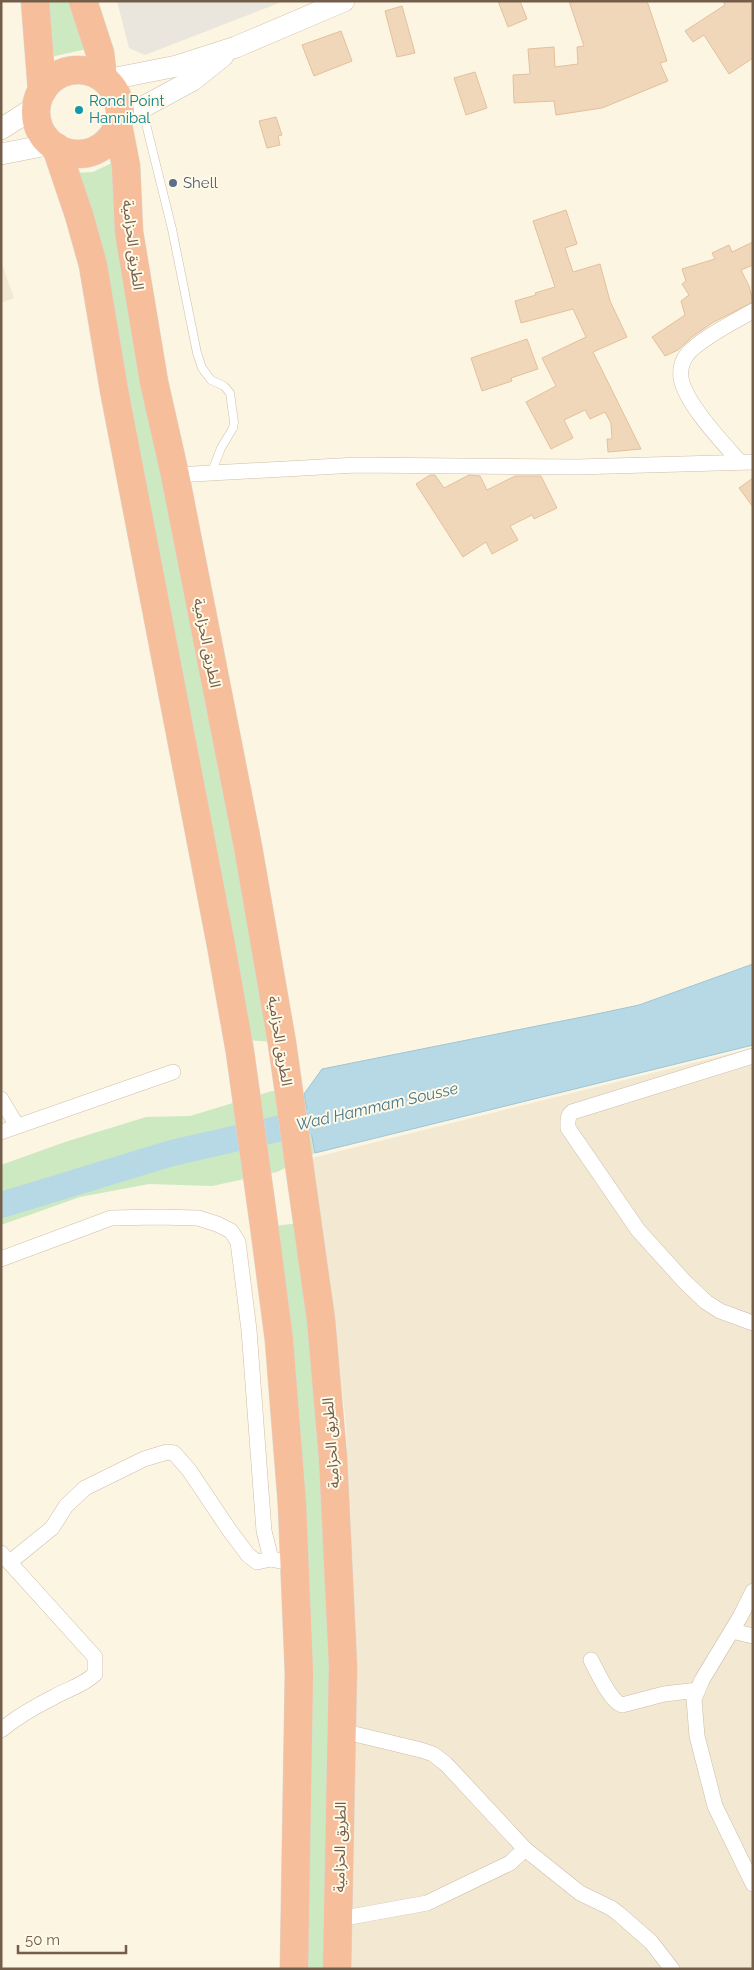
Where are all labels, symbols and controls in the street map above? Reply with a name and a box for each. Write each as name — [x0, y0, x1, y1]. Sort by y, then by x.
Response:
place label: Rond Point Hannibal — [89, 92, 164, 127]
marker: Rond Point Hannibal — [73, 104, 85, 116]
place label: Shell — [183, 174, 219, 192]
marker: Shell — [167, 177, 179, 189]
street label: الطريق الحزامية — [118, 199, 147, 291]
street label: الطريق الحزامية — [189, 597, 225, 690]
street label: الطريق الحزامية — [263, 995, 296, 1087]
water label: Wad Hammam Sousse — [294, 1078, 460, 1134]
street label: الطريق الحزامية — [319, 1397, 344, 1489]
street label: الطريق الحزامية — [330, 1801, 351, 1893]
scale bar — [18, 1922, 125, 1954]
text: 50 m — [25, 1931, 60, 1949]

